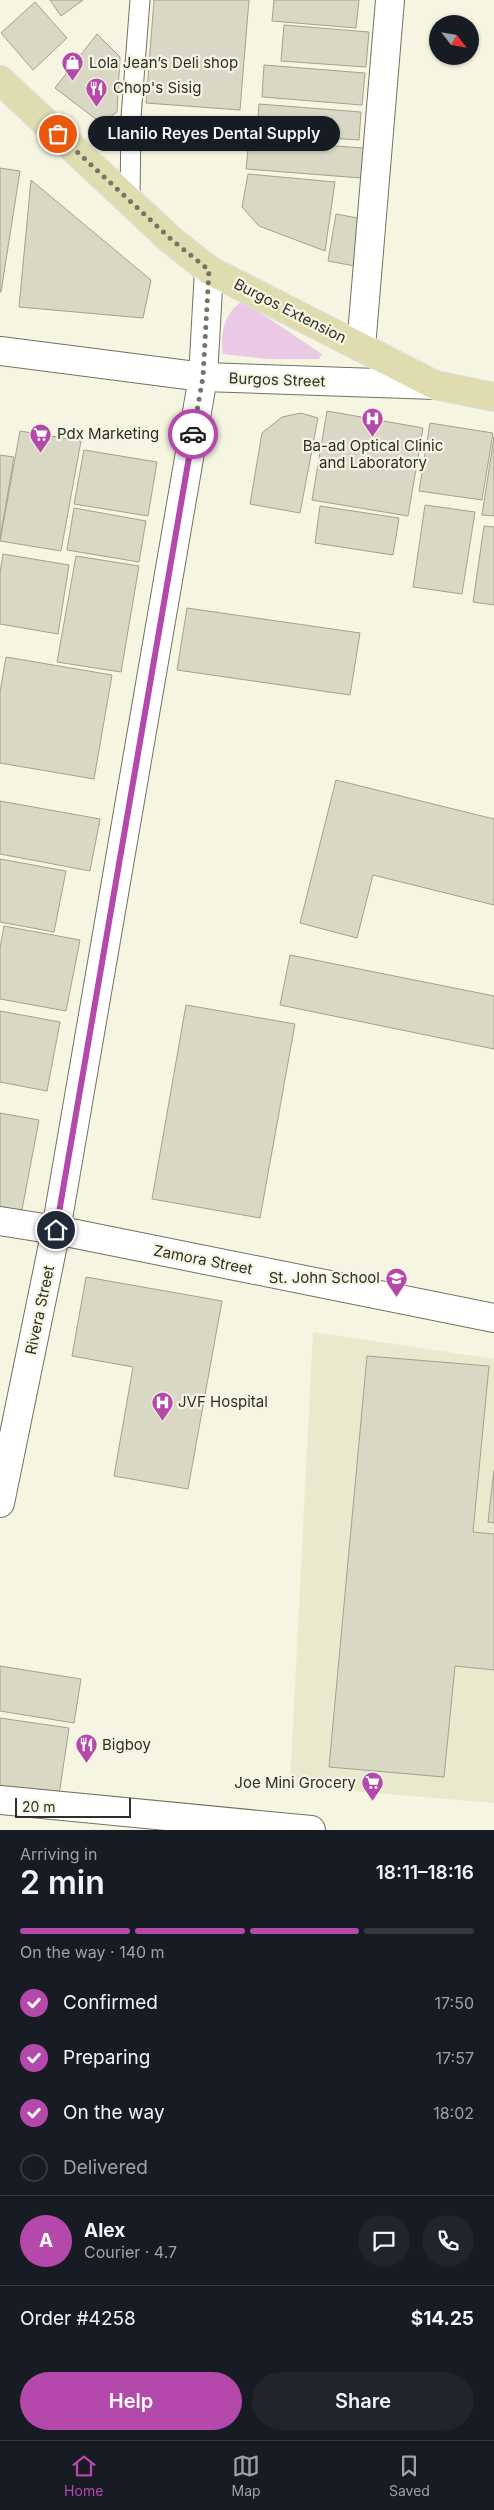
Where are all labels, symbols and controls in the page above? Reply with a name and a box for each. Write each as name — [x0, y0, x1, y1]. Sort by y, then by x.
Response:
north arrow — [429, 15, 479, 65]
map controls — [429, 15, 479, 65]
shop icon: Lola Jean’s Deli shop — [61, 51, 85, 82]
place label: Lola Jean’s Deli shop — [89, 53, 238, 72]
restaurant icon: Chop's Sisig — [85, 76, 109, 107]
place label: Chop's Sisig — [113, 78, 201, 97]
pin — [37, 113, 79, 155]
callout: Llanilo Reyes Dental Supply — [88, 116, 340, 152]
icon: bag — [44, 120, 72, 148]
text: Llanilo Reyes Dental Supply — [108, 123, 321, 143]
street label: Burgos Extension — [231, 274, 350, 347]
street label: Burgos Street — [228, 368, 326, 391]
hospital icon: Ba-ad Optical Clinic and Laboratory — [361, 406, 385, 437]
courier — [168, 409, 218, 459]
icon: car — [179, 420, 207, 448]
supermarket icon: Pdx Marketing — [29, 422, 53, 453]
place label: Pdx Marketing — [57, 424, 159, 443]
place label: Ba-ad Optical Clinic and Laboratory — [303, 436, 443, 472]
pin — [35, 1209, 77, 1251]
icon: home — [42, 1216, 70, 1244]
street label: Zamora Street — [152, 1241, 254, 1278]
street label: Rivera Street — [21, 1263, 58, 1356]
school or university icon: St. John School — [384, 1266, 408, 1297]
place label: St. John School — [269, 1268, 380, 1287]
hospital icon: JVF Hospital — [150, 1390, 174, 1421]
place label: JVF Hospital — [178, 1392, 268, 1411]
restaurant icon: Bigboy — [74, 1733, 98, 1764]
place label: Bigboy — [102, 1735, 152, 1754]
supermarket icon: Joe Mini Grocery — [360, 1771, 384, 1802]
place label: Joe Mini Grocery — [234, 1773, 357, 1792]
scale bar — [15, 1795, 131, 1818]
text: 20 m — [22, 1798, 56, 1815]
text: Arriving in — [20, 1844, 97, 1864]
text: 18:11–18:16 — [376, 1861, 474, 1884]
text: 2 min — [20, 1863, 105, 1902]
text: On the way · 140 m — [20, 1942, 165, 1962]
icon: check — [20, 1989, 48, 2017]
text: Confirmed — [63, 1991, 158, 2014]
text: 17:50 — [435, 1993, 474, 2013]
icon: check — [20, 2044, 48, 2072]
text: Preparing — [63, 2046, 150, 2069]
text: 17:57 — [436, 2048, 474, 2068]
icon: check — [20, 2099, 48, 2127]
text: On the way — [63, 2101, 165, 2124]
text: 18:02 — [433, 2103, 474, 2123]
text: Delivered — [63, 2156, 148, 2179]
button: chat — [358, 2215, 410, 2267]
button: phone — [422, 2215, 474, 2267]
text: Alex — [84, 2219, 125, 2242]
text: A — [39, 2229, 53, 2252]
text: Courier · 4.7 — [84, 2242, 177, 2262]
text: Order #4258 — [20, 2307, 136, 2330]
text: $14.25 — [411, 2307, 474, 2330]
button: Help — [20, 2372, 242, 2430]
button: Share — [252, 2372, 474, 2430]
tab: Home — [64, 2452, 103, 2499]
tab: Map — [232, 2452, 261, 2499]
tab: Saved — [389, 2452, 430, 2499]

